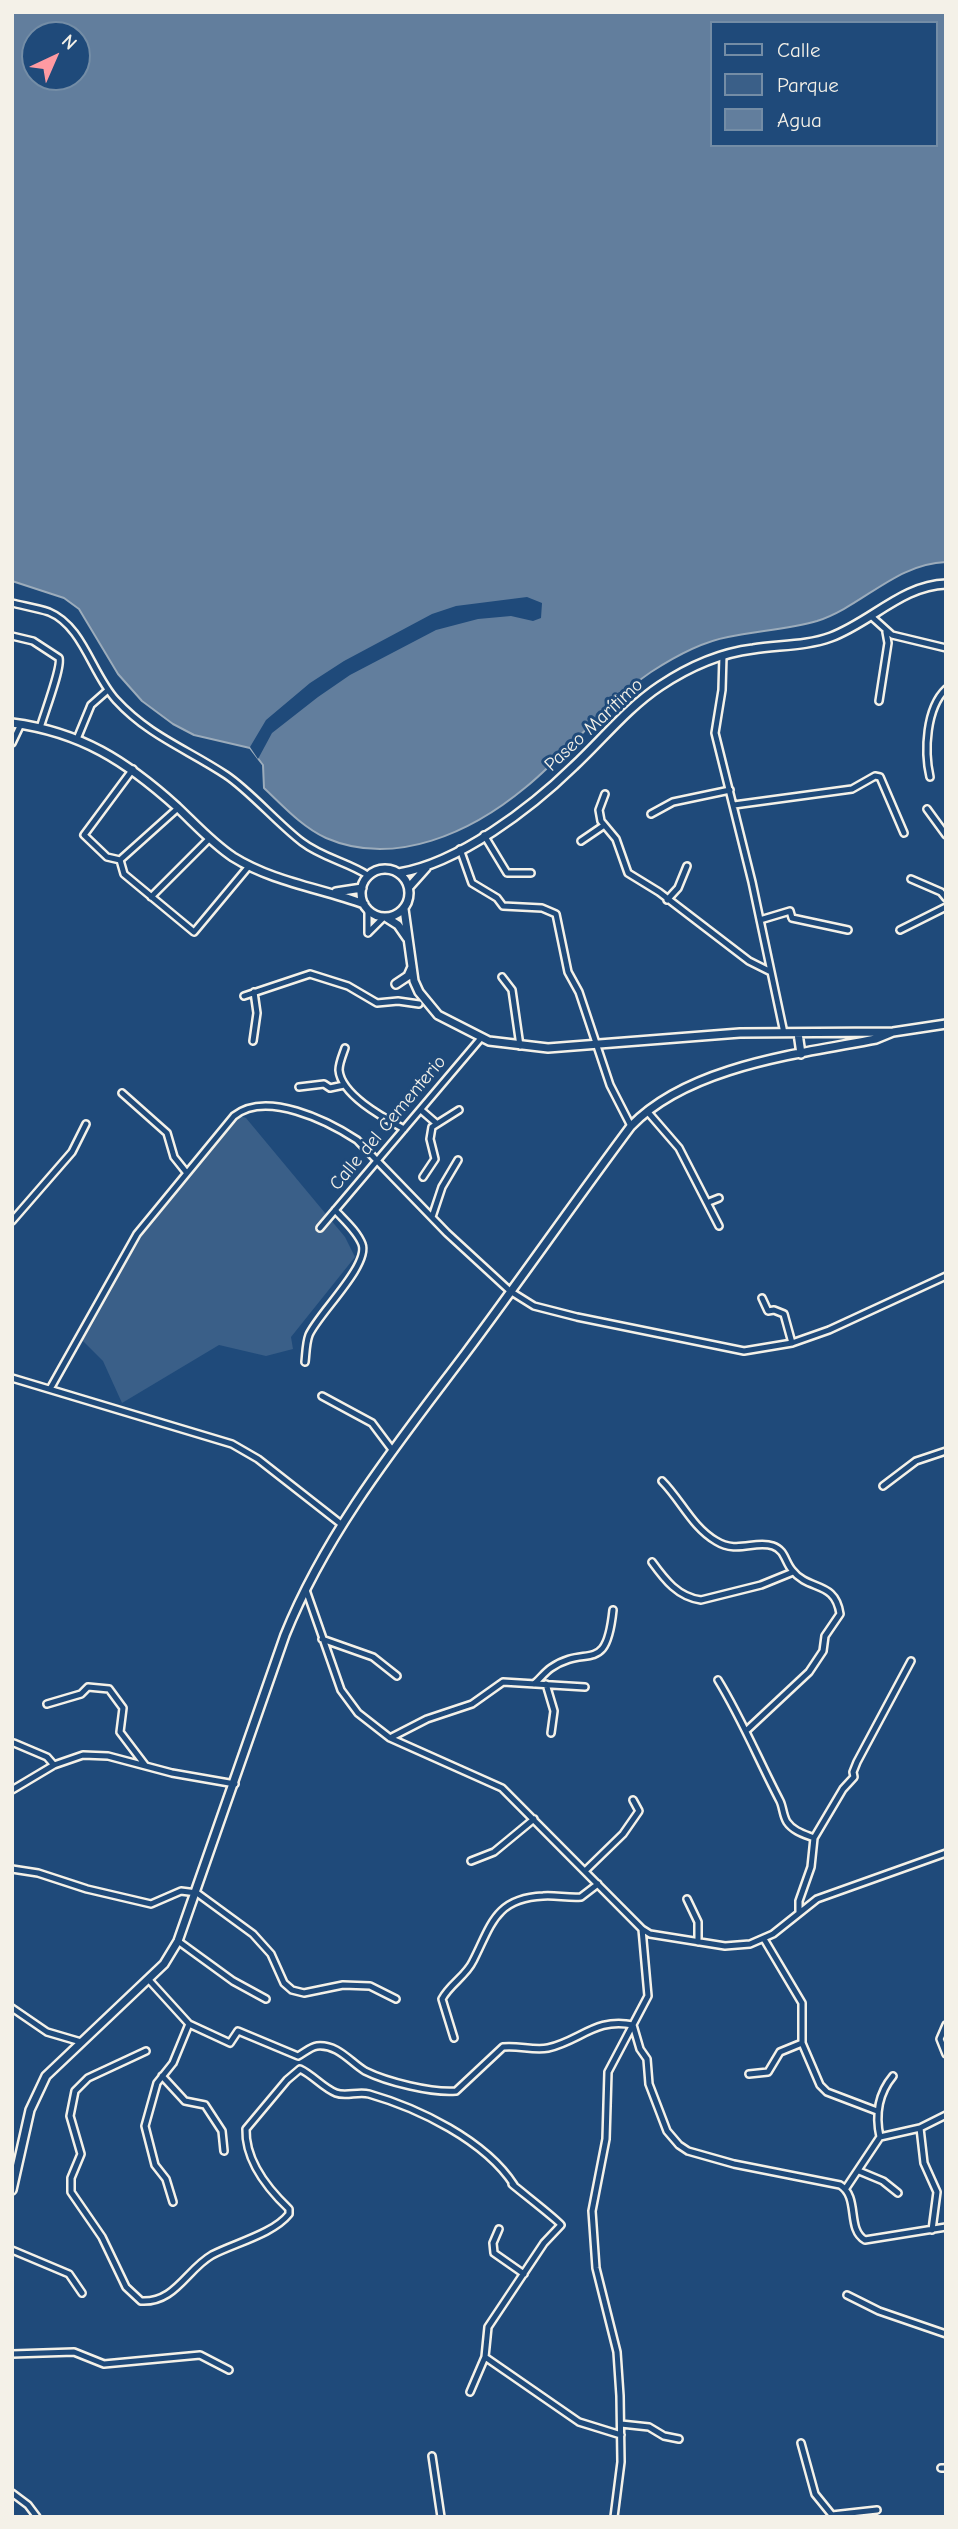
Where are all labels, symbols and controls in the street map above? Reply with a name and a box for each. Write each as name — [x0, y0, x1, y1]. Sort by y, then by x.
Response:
north arrow — [21, 21, 91, 91]
legend — [710, 21, 937, 147]
text: N — [57, 30, 81, 55]
text: Calle — [777, 38, 820, 62]
text: Parque — [777, 73, 839, 97]
text: Agua — [777, 108, 822, 132]
street label: Paseo Marítimo — [540, 674, 648, 776]
street label: Calle del Cementerio — [325, 1051, 451, 1195]

